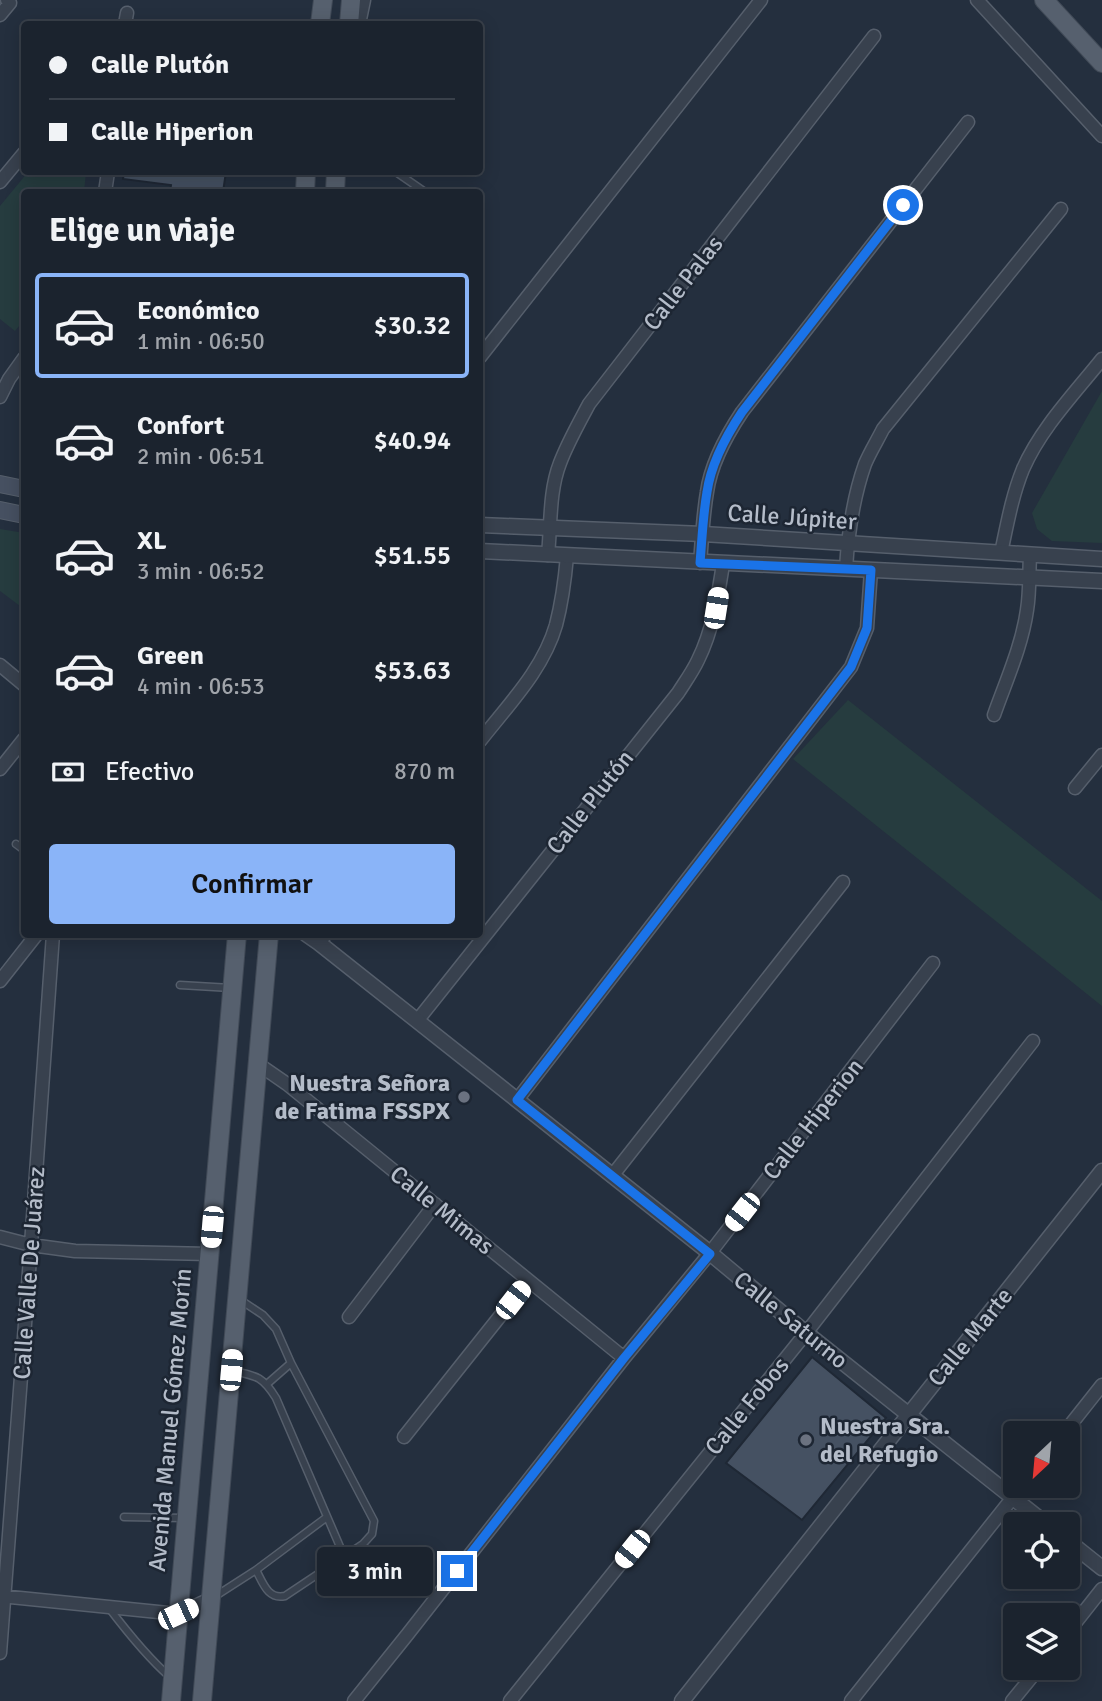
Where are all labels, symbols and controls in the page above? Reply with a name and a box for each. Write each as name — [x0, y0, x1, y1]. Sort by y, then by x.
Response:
text: Calle Plutón — [91, 49, 229, 81]
text: Calle Hiperion — [91, 116, 253, 148]
route start — [887, 189, 919, 221]
text: Elige un viaje — [49, 211, 235, 250]
street label: Calle Palas — [637, 229, 729, 337]
icon: car — [53, 294, 116, 357]
text: Económico — [137, 295, 260, 327]
text: $30.32 — [374, 310, 451, 342]
text: 1 min · 06:50 — [137, 327, 265, 356]
icon: car — [53, 409, 116, 472]
text: Confort — [137, 410, 224, 442]
text: $40.94 — [374, 425, 451, 457]
text: 2 min · 06:51 — [137, 442, 265, 471]
street label: Calle Júpiter — [726, 498, 858, 536]
icon: car — [53, 524, 116, 587]
text: XL — [137, 525, 167, 557]
text: $51.55 — [374, 540, 451, 572]
text: 3 min · 06:52 — [137, 557, 265, 586]
car — [703, 586, 730, 630]
icon: car — [53, 639, 116, 702]
text: Green — [137, 640, 204, 672]
text: $53.63 — [374, 655, 451, 687]
text: 4 min · 06:53 — [137, 672, 265, 701]
street label: Calle Plutón — [540, 744, 640, 860]
icon: cash — [49, 753, 87, 791]
text: Efectivo — [105, 756, 194, 788]
text: 870 m — [394, 757, 455, 786]
button: Confirmar — [49, 844, 455, 924]
street label: Calle Hiperion — [756, 1052, 870, 1186]
place label: Nuestra Señora de Fatima FSSPX — [275, 1068, 450, 1126]
marker: Nuestra Señora de Fatima FSSPX — [456, 1089, 472, 1105]
street label: Calle Mimas — [384, 1159, 500, 1261]
street label: Calle Valle De Juárez — [7, 1166, 51, 1380]
car — [721, 1189, 764, 1235]
car — [200, 1205, 225, 1249]
street label: Calle Saturno — [728, 1265, 854, 1375]
street label: Avenida Manuel Gómez Morín — [142, 1267, 198, 1573]
car — [492, 1277, 535, 1323]
street label: Calle Marte — [921, 1282, 1019, 1392]
car — [219, 1348, 244, 1392]
street label: Calle Fobos — [698, 1351, 796, 1461]
place label: Nuestra Sra. del Refugio — [820, 1411, 950, 1469]
north arrow — [1003, 1421, 1080, 1498]
map controls — [1003, 1421, 1080, 1680]
marker: Nuestra Sra. del Refugio — [798, 1432, 814, 1448]
button: locate — [1003, 1512, 1080, 1589]
car — [611, 1526, 654, 1572]
callout: 3 min — [317, 1546, 433, 1596]
route end — [441, 1555, 473, 1587]
text: 3 min — [347, 1557, 403, 1586]
car — [155, 1596, 202, 1632]
button: layers — [1003, 1603, 1080, 1680]

